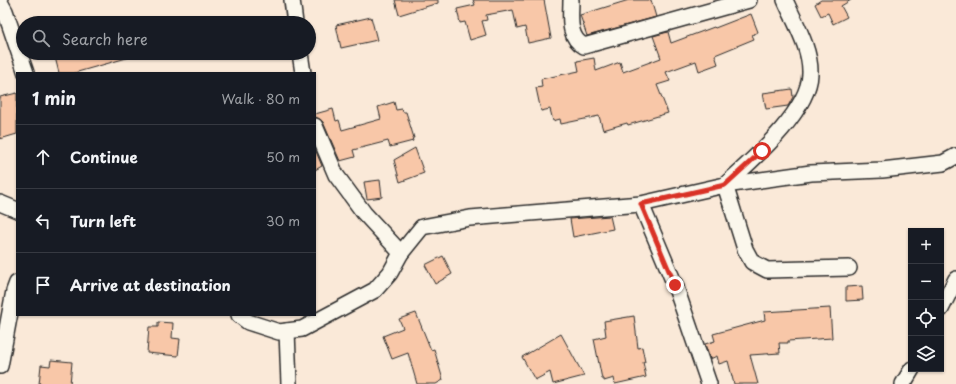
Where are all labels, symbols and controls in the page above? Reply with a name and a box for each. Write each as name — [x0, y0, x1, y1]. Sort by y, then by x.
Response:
search box — [16, 16, 316, 60]
icon: search — [30, 27, 52, 49]
text: Search here — [62, 27, 148, 50]
text: 1 min — [32, 85, 76, 111]
text: Walk · 80 m — [222, 89, 300, 108]
route start — [753, 142, 771, 160]
text: Continue — [70, 145, 138, 168]
icon: ahead — [32, 146, 54, 168]
text: 50 m — [266, 147, 300, 166]
text: Turn left — [70, 209, 136, 232]
icon: left — [32, 210, 54, 232]
text: 30 m — [266, 211, 300, 230]
map controls — [908, 228, 944, 372]
button: + — [908, 228, 944, 264]
button: − — [908, 264, 944, 300]
text: Arrive at destination — [70, 273, 231, 296]
icon: arrive — [32, 274, 54, 296]
route end — [666, 276, 684, 294]
button: locate — [908, 300, 944, 336]
button: layers — [908, 336, 944, 372]

